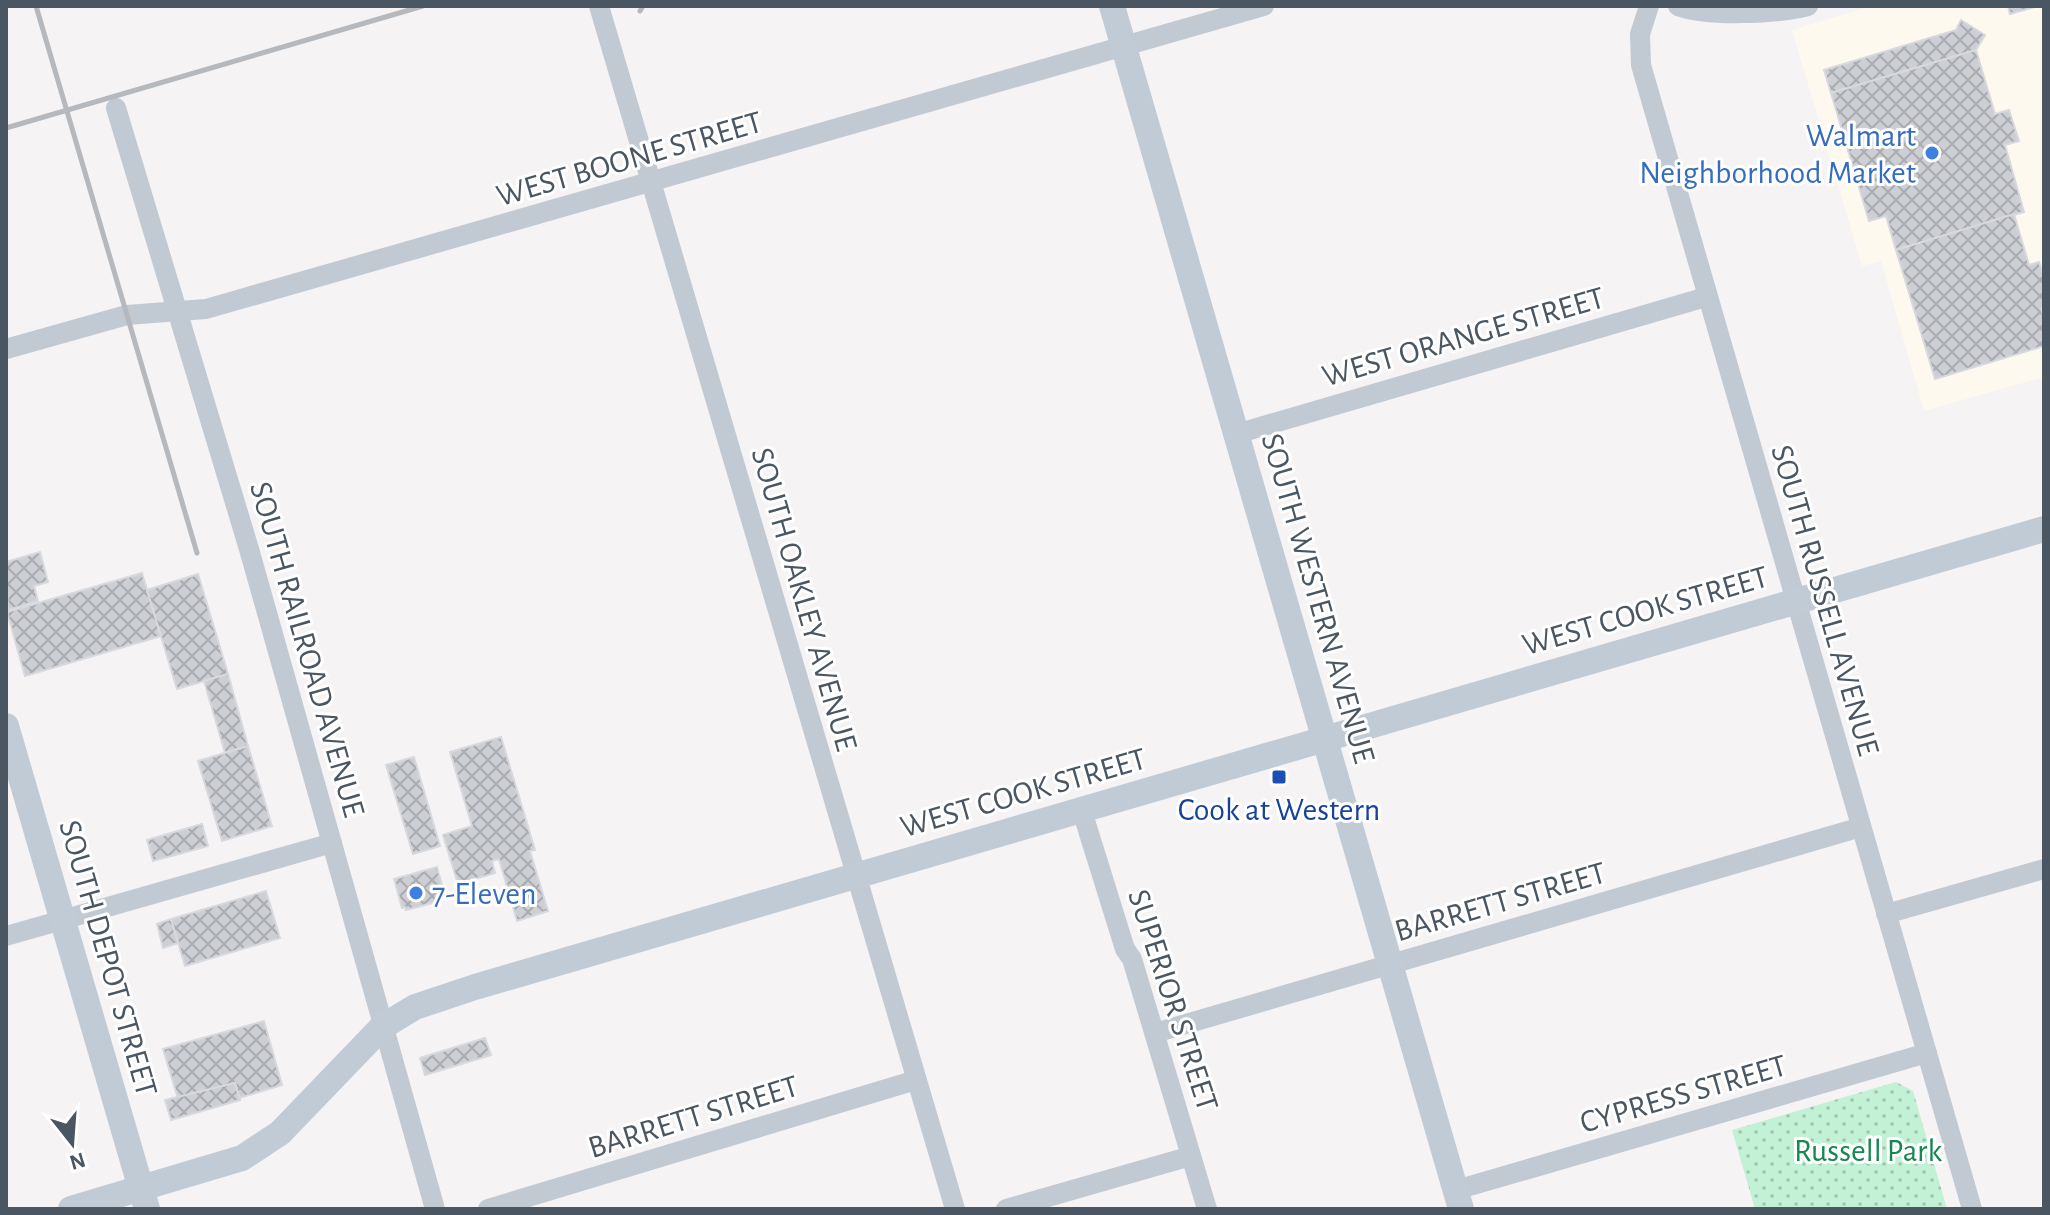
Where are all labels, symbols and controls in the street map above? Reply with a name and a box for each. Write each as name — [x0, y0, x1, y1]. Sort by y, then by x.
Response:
street label: WEST BOONE STREET — [493, 106, 766, 212]
place label: Walmart Neighborhood Market — [1639, 120, 1916, 189]
marker: Walmart Neighborhood Market — [1923, 144, 1941, 162]
street label: WEST ORANGE STREET — [1319, 281, 1608, 393]
street label: SOUTH WESTERN AVENUE — [1256, 430, 1380, 767]
street label: SOUTH RUSSELL AVENUE — [1765, 441, 1885, 759]
street label: SOUTH OAKLEY AVENUE — [745, 444, 863, 754]
street label: SOUTH RAILROAD AVENUE — [244, 478, 370, 820]
street label: WEST COOK STREET — [1519, 560, 1772, 661]
street label: WEST COOK STREET — [897, 742, 1150, 843]
marker: Cook at Western — [1270, 768, 1288, 786]
place label: Cook at Western — [1178, 794, 1380, 826]
street label: SOUTH DEPOT STREET — [53, 817, 163, 1100]
street label: BARRETT STREET — [1391, 856, 1610, 947]
place label: 7-Eleven — [432, 878, 537, 910]
marker: 7-Eleven — [407, 884, 425, 902]
street label: SUPERIOR STREET — [1122, 886, 1224, 1115]
street label: CYPRESS STREET — [1576, 1049, 1791, 1139]
street label: BARRETT STREET — [584, 1070, 802, 1164]
north arrow — [32, 1103, 112, 1183]
park label: Russell Park — [1794, 1135, 1942, 1167]
text: N — [67, 1148, 88, 1174]

